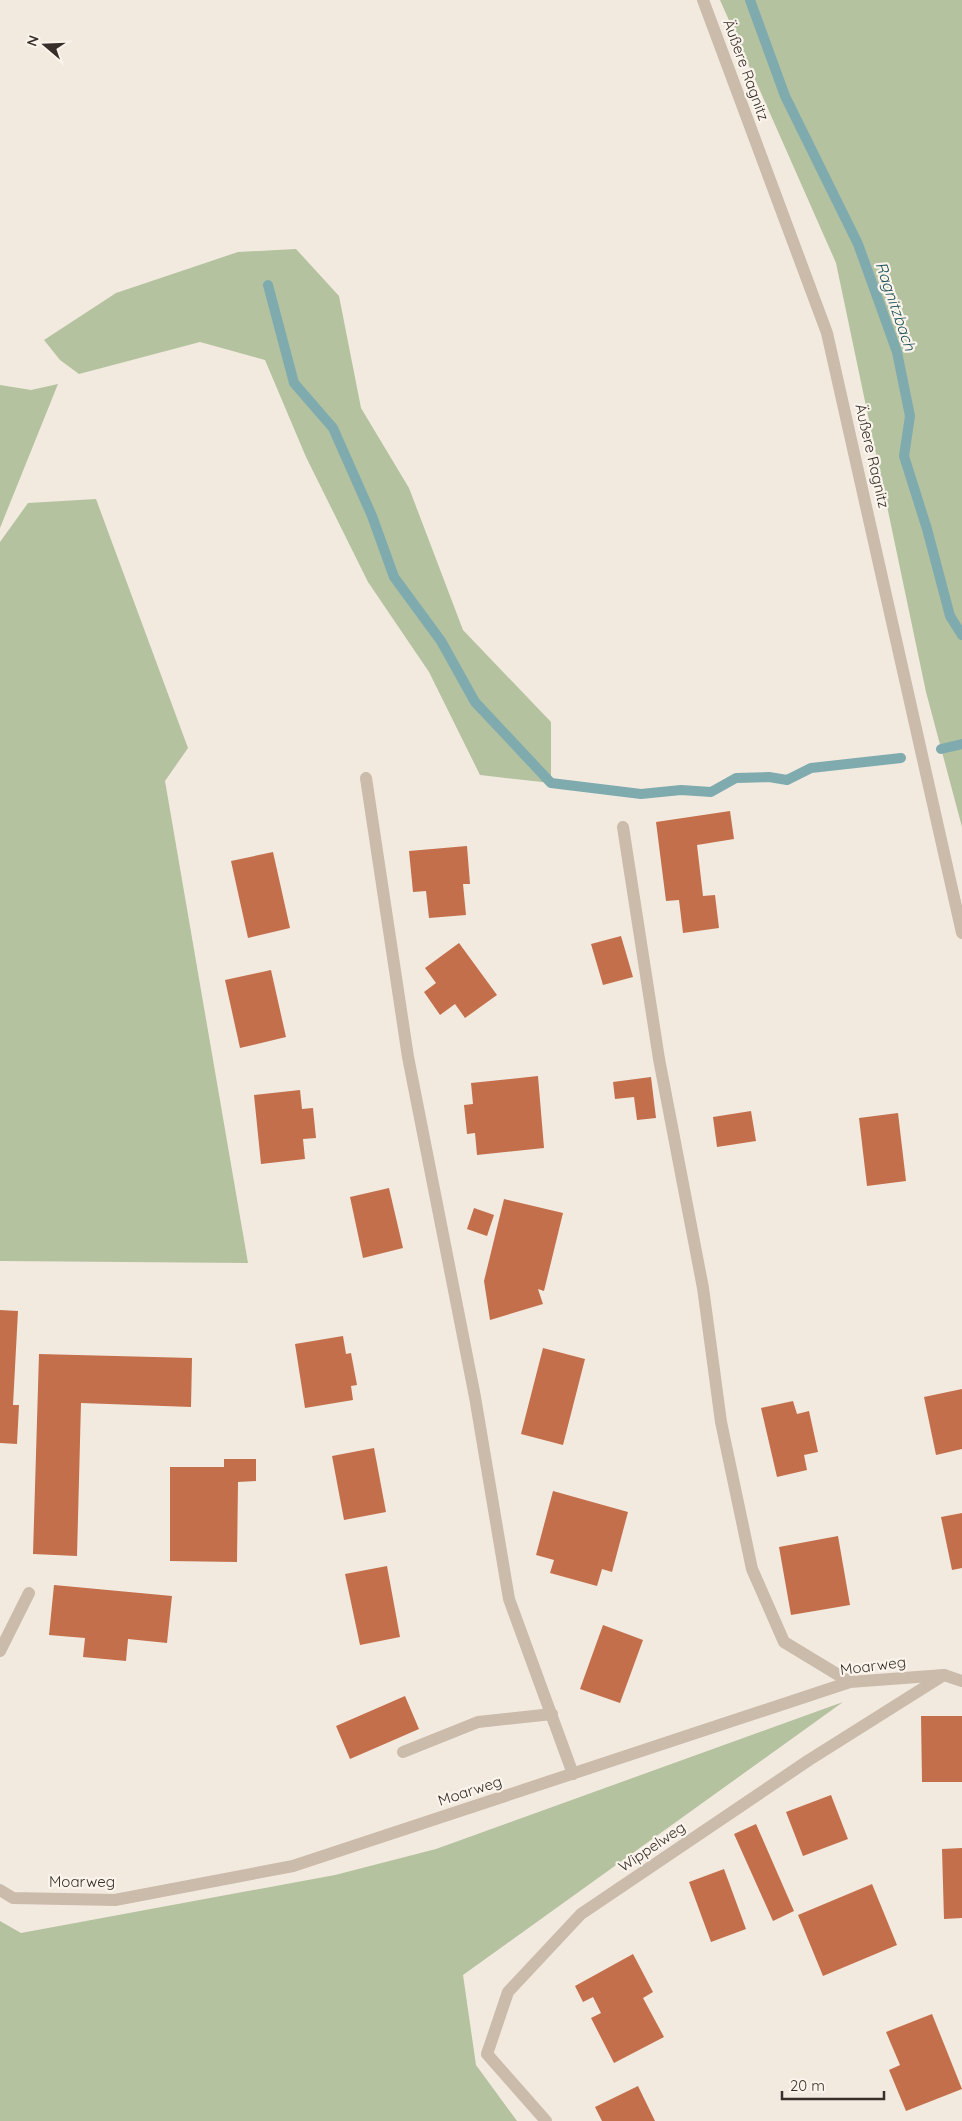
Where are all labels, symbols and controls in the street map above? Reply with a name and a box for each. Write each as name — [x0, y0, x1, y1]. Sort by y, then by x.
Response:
street label: Äußere Ragnitz — [719, 17, 774, 123]
north arrow — [20, 20, 70, 70]
text: N — [23, 33, 43, 49]
water label: Ragnitzbach — [871, 259, 921, 354]
street label: Äußere Ragnitz — [851, 402, 894, 510]
street label: Moarweg — [839, 1652, 907, 1679]
street label: Moarweg — [435, 1771, 504, 1810]
street label: Wippelweg — [615, 1817, 689, 1876]
street label: Moarweg — [49, 1872, 115, 1891]
scale bar — [782, 2068, 884, 2100]
text: 20 m — [790, 2076, 825, 2095]

